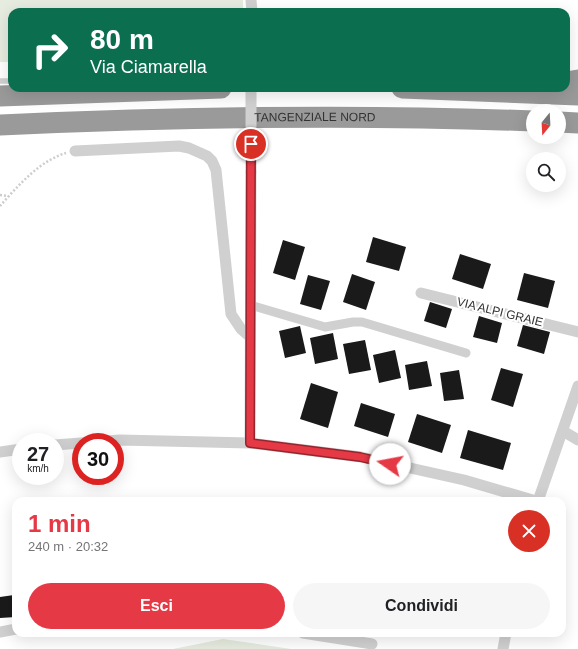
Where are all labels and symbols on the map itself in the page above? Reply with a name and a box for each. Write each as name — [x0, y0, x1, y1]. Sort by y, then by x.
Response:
north arrow — [526, 104, 566, 144]
street label: TANGENZIALE NORD — [254, 110, 376, 125]
pin — [234, 127, 268, 161]
street label: VIA ALPI GRAIE — [456, 295, 544, 329]
speed limit sign: 30 — [72, 433, 124, 485]
position arrow — [369, 443, 411, 485]

